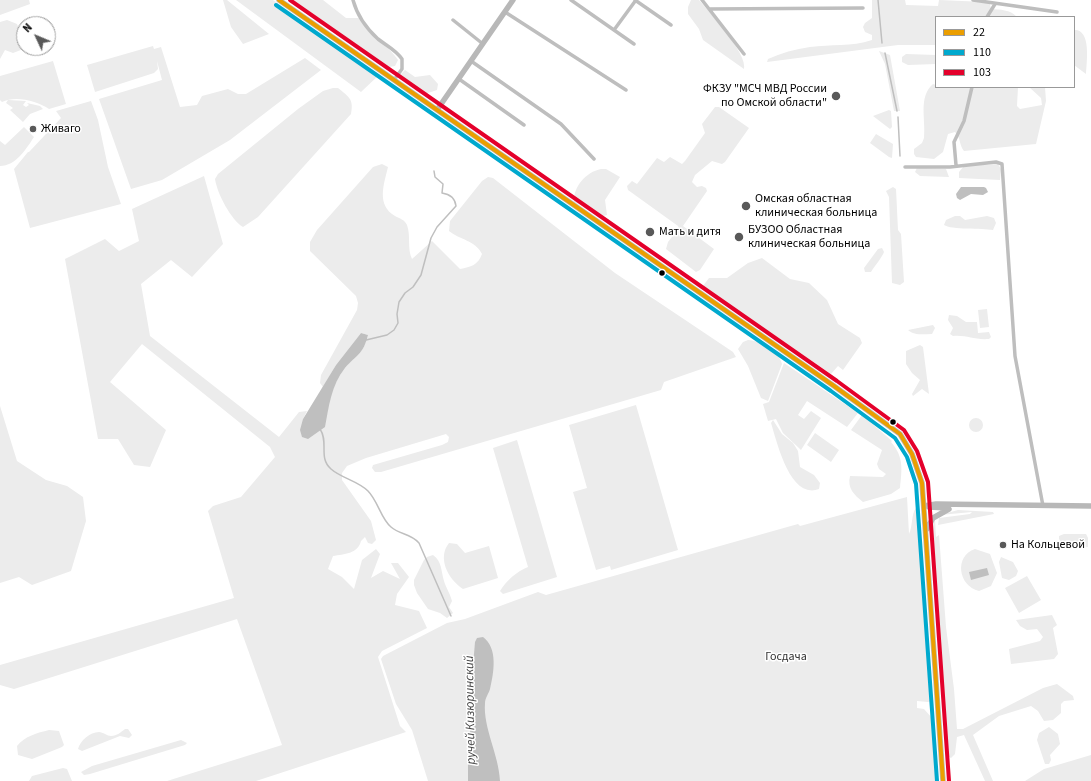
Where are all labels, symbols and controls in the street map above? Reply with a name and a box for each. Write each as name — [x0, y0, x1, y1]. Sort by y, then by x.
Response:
north arrow — [16, 16, 56, 56]
legend — [935, 16, 1075, 88]
text: N — [20, 20, 36, 36]
text: 22 — [973, 24, 985, 41]
text: 110 — [973, 44, 991, 61]
text: 103 — [973, 64, 991, 81]
place label: ФКЗУ "МСЧ МВД России по Омской области" — [703, 82, 827, 110]
marker: ФКЗУ "МСЧ МВД России по Омской области" — [830, 90, 842, 102]
place label: Живаго — [41, 122, 81, 136]
marker: Живаго — [28, 124, 38, 134]
place label: Омская областная клиническая больница — [755, 192, 877, 220]
marker: Омская областная клиническая больница — [740, 200, 752, 212]
place label: БУЗОО Областная клиническая больница — [748, 223, 870, 251]
place label: Мать и дитя — [659, 225, 721, 239]
marker: Мать и дитя — [644, 226, 656, 238]
marker: БУЗОО Областная клиническая больница — [733, 231, 745, 243]
unlabelled marker — [657, 268, 667, 278]
unlabelled marker — [888, 417, 898, 427]
place label: На Кольцевой — [1011, 538, 1085, 552]
marker: На Кольцевой — [998, 540, 1008, 550]
park label: Госдача — [765, 650, 807, 664]
water label: ручей Кизюринский — [462, 655, 480, 765]

